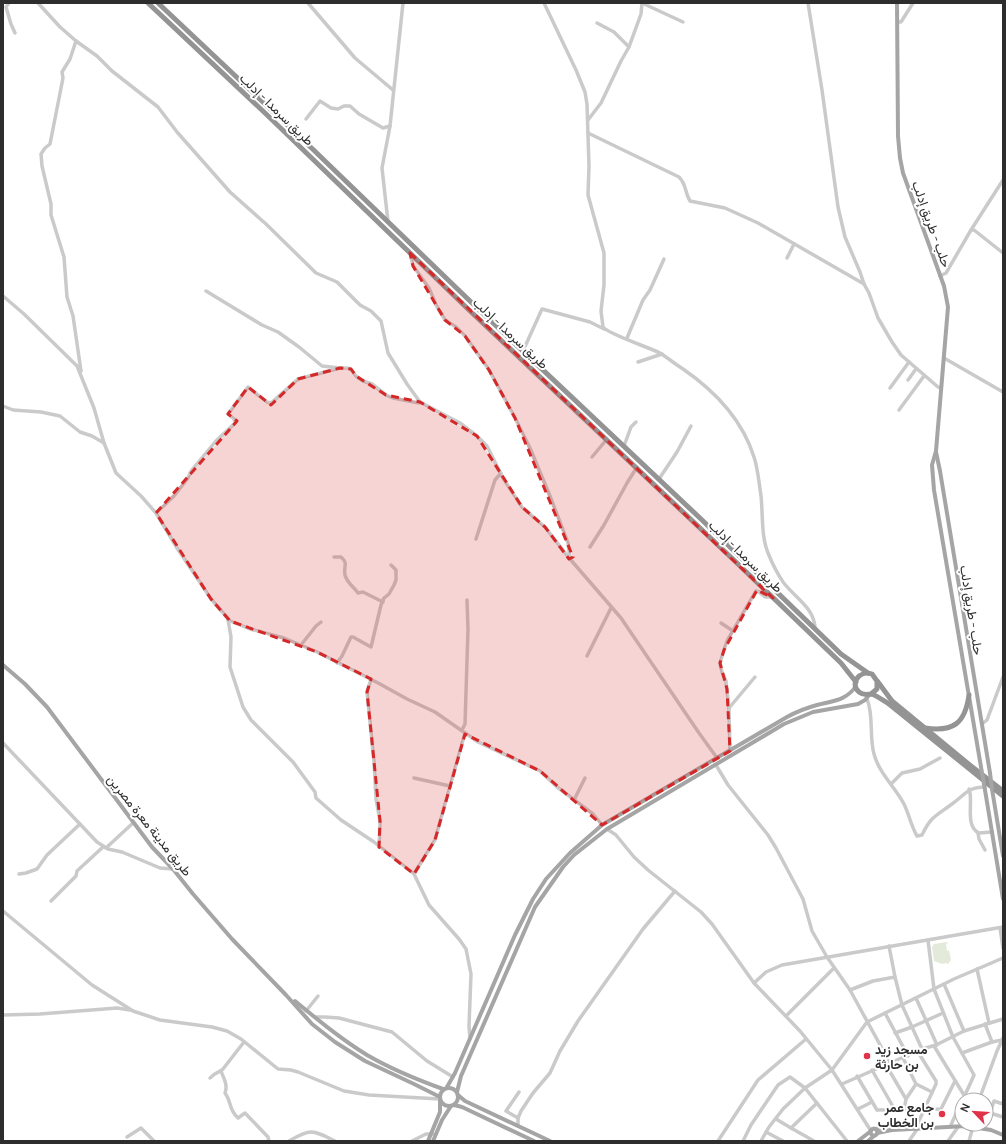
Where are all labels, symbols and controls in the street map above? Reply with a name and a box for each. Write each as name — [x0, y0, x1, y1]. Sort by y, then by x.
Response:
street label: طريق سرمدا - إدلب — [235, 69, 318, 150]
street label: حلب - طريق إدلب — [907, 178, 956, 270]
street label: طريق سرمدا - إدلب — [469, 293, 553, 373]
street label: طريق سرمدا - إدلب — [704, 516, 787, 597]
street label: حلب - طريق إدلب — [955, 564, 988, 657]
street label: طريق مدينة معرة مصرين — [103, 770, 197, 880]
place label: مسجد زيد بن حارثة — [875, 1040, 927, 1073]
marker: مسجد زيد بن حارثة — [862, 1051, 872, 1061]
north arrow — [954, 1092, 994, 1132]
place label: جامع عمر بن الخطاب — [878, 1098, 934, 1131]
text: N — [956, 1101, 973, 1114]
marker: جامع عمر بن الخطاب — [937, 1109, 947, 1119]

